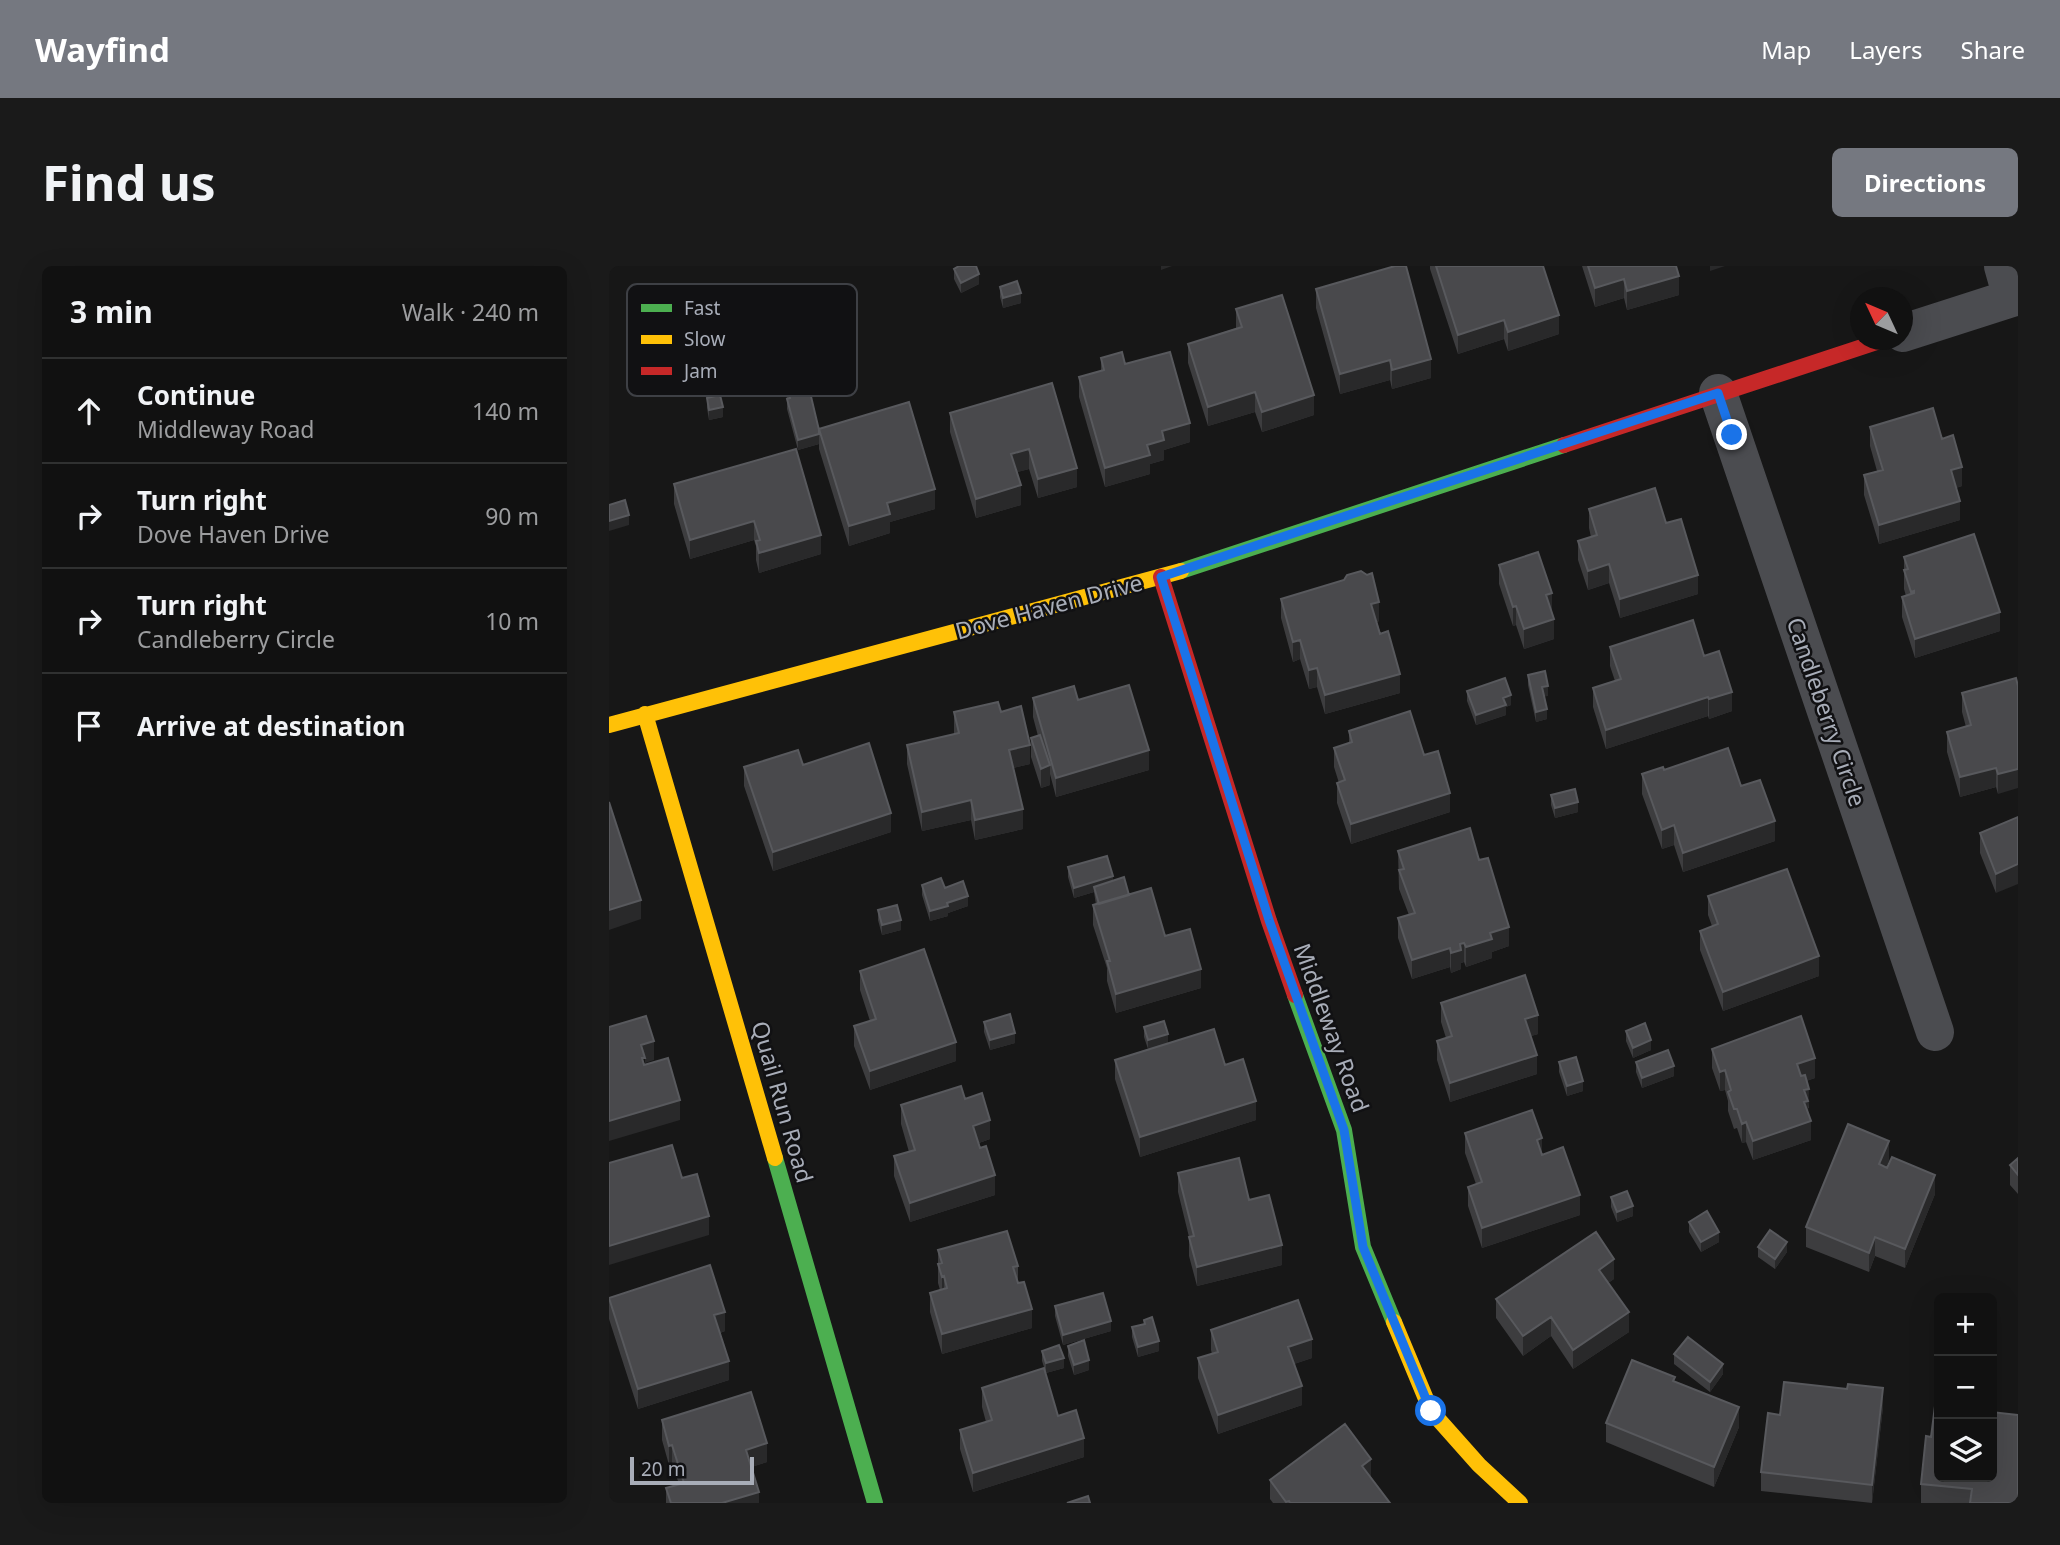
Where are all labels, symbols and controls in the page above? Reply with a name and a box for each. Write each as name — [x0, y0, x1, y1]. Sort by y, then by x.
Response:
text: Wayfind — [35, 27, 170, 72]
text: Map — [1761, 33, 1811, 66]
text: Layers — [1849, 33, 1923, 66]
text: Share — [1961, 33, 2025, 66]
button: Directions — [1832, 148, 2018, 217]
text: Find us — [42, 149, 216, 215]
legend — [627, 284, 857, 396]
north arrow — [1850, 287, 1913, 350]
text: 3 min — [70, 291, 153, 332]
text: Fast — [684, 295, 721, 321]
text: Walk · 240 m — [402, 296, 539, 328]
text: Slow — [684, 326, 725, 352]
text: Jam — [682, 358, 718, 384]
text: Continue — [137, 377, 255, 413]
icon: ahead — [70, 392, 108, 430]
text: 140 m — [472, 395, 539, 427]
text: Middleway Road — [137, 413, 315, 445]
route end — [1716, 419, 1747, 450]
text: Turn right — [137, 482, 267, 518]
icon: right — [70, 497, 108, 535]
text: 90 m — [485, 500, 539, 532]
text: Dove Haven Drive — [137, 518, 330, 550]
street label: Dove Haven Drive — [952, 566, 1146, 646]
text: Turn right — [137, 587, 267, 623]
icon: right — [70, 602, 108, 640]
text: 10 m — [485, 605, 539, 637]
street label: Candleberry Circle — [1780, 613, 1874, 810]
text: Candleberry Circle — [137, 623, 335, 655]
icon: arrive — [70, 707, 108, 745]
text: Arrive at destination — [137, 708, 406, 744]
street label: Middleway Road — [1287, 939, 1377, 1117]
street label: Quail Run Road — [745, 1017, 821, 1186]
map controls — [1934, 1293, 1997, 1482]
button: + — [1934, 1293, 1997, 1356]
button: − — [1934, 1356, 1997, 1419]
route start — [1415, 1395, 1446, 1426]
button: layers — [1934, 1419, 1997, 1482]
scale bar — [630, 1454, 754, 1486]
text: 20 m — [641, 1456, 685, 1482]

